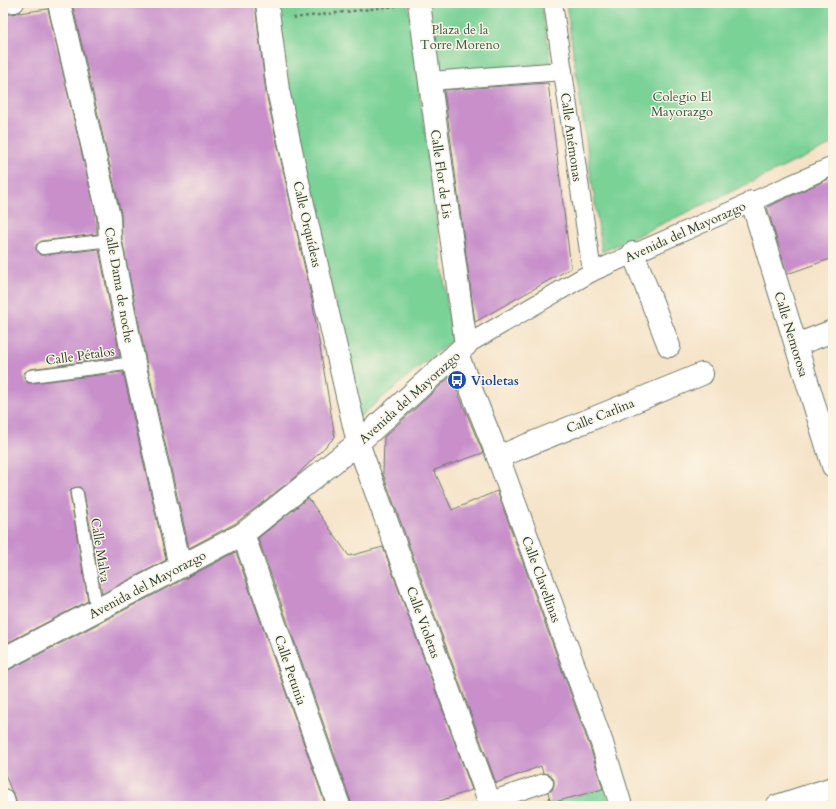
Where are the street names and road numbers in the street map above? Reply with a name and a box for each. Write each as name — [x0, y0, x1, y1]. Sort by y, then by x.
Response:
street label: Calle Anémonas — [556, 92, 586, 183]
street label: Calle Flor de Lis — [426, 128, 456, 220]
street label: Calle Orquídeas — [288, 179, 326, 269]
street label: Avenida del Mayorazgo — [622, 197, 749, 267]
street label: Calle Dama de noche — [100, 226, 138, 345]
street label: Calle Nemorosa — [770, 289, 813, 380]
street label: Calle Pétalos — [44, 342, 116, 370]
street label: Avenida del Mayorazgo — [355, 347, 464, 448]
street label: Calle Carlina — [564, 394, 637, 438]
street label: Calle Malva — [86, 517, 114, 584]
street label: Calle Clavellinas — [517, 534, 565, 625]
street label: Avenida del Mayorazgo — [86, 546, 209, 624]
street label: Calle Violetas — [402, 584, 444, 661]
street label: Calle Petunia — [270, 633, 311, 708]

